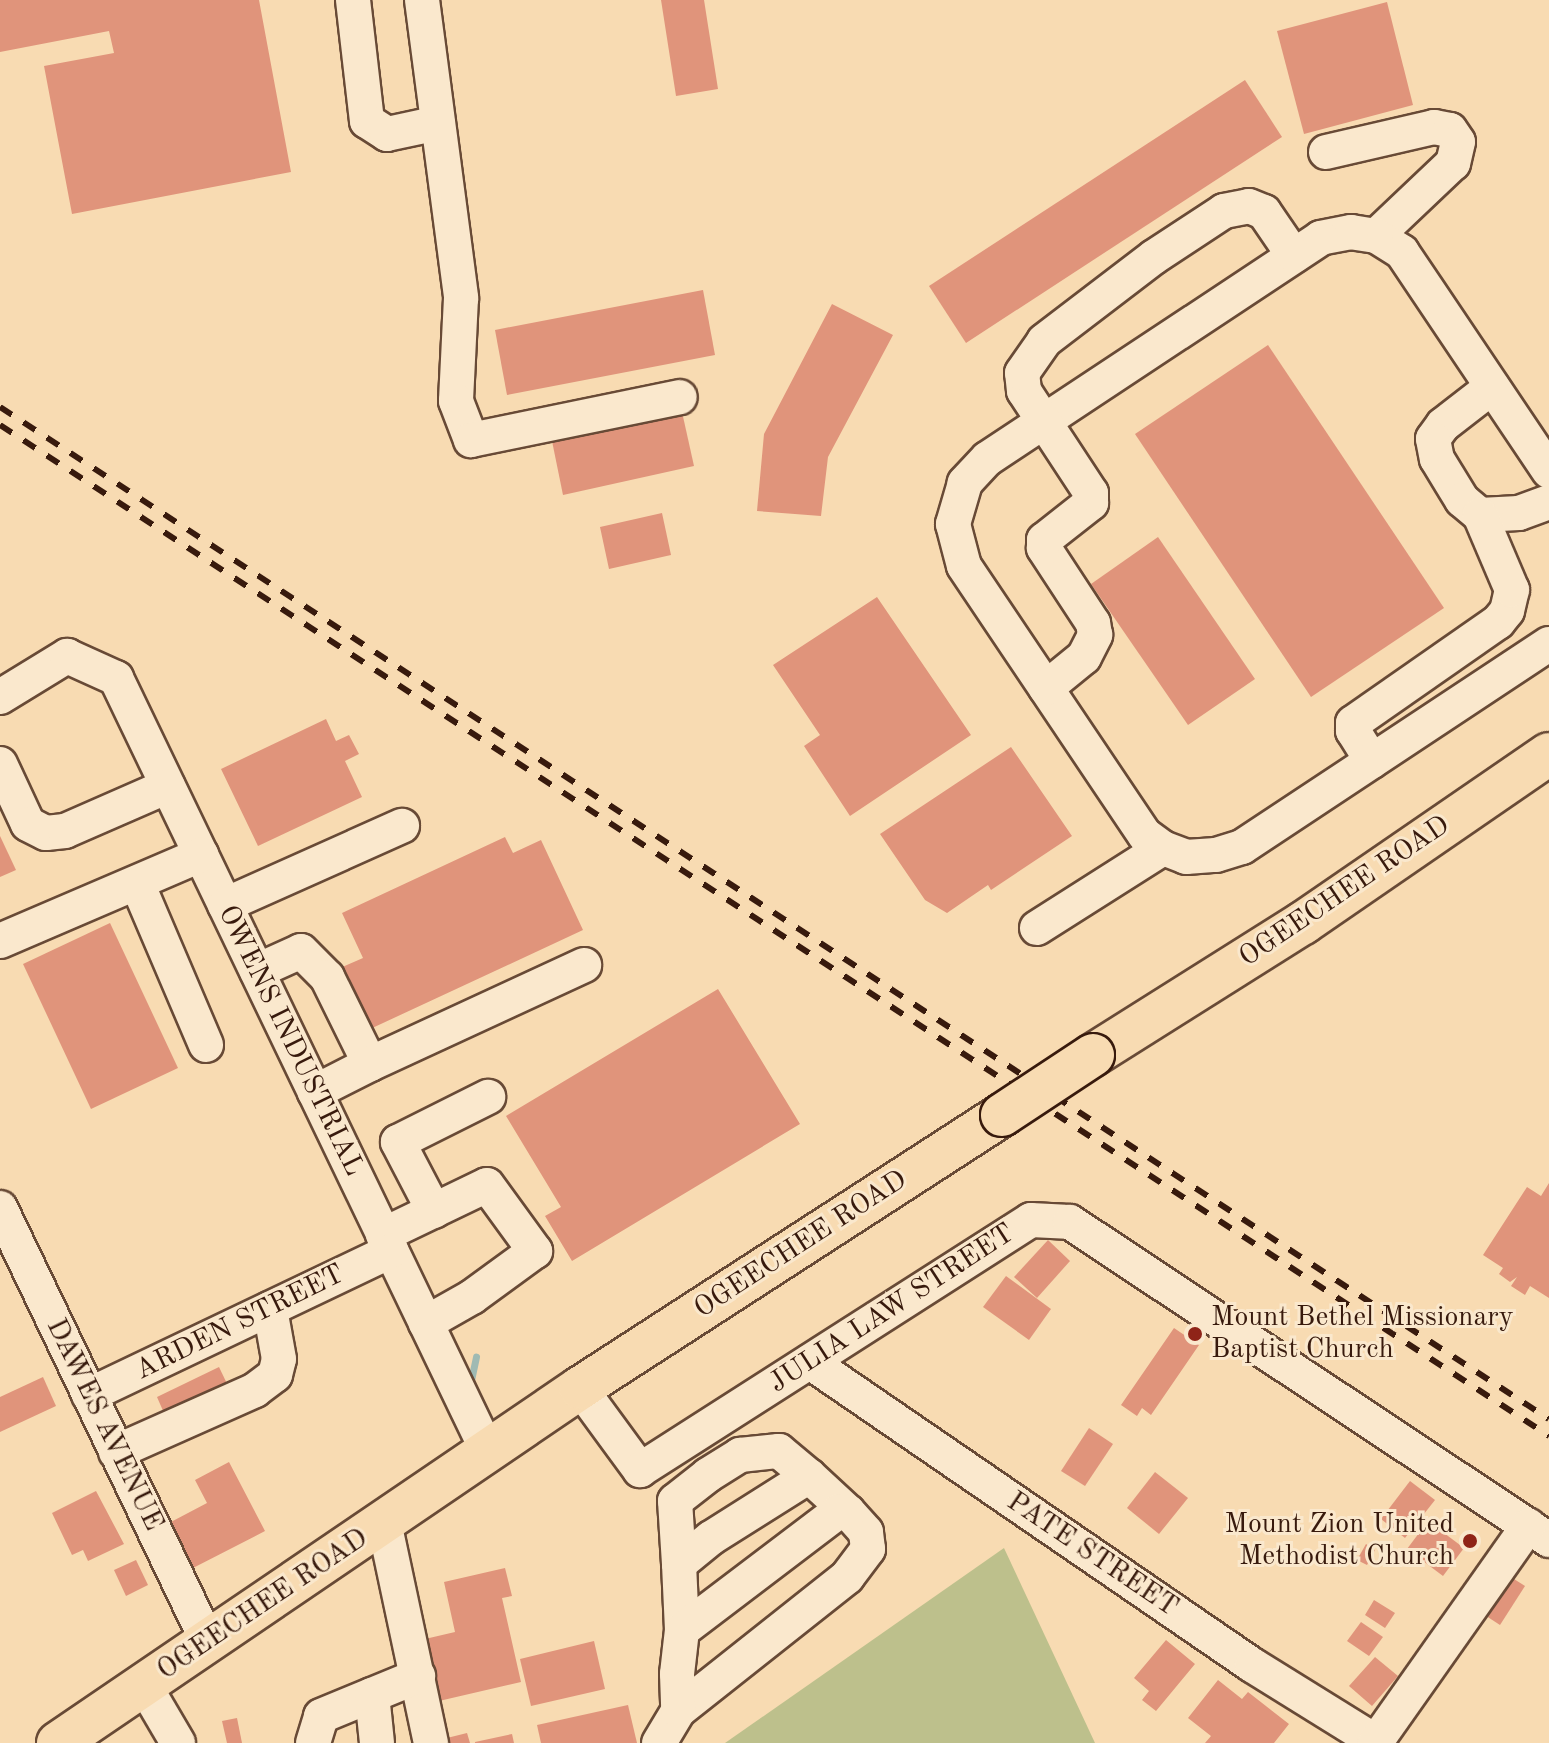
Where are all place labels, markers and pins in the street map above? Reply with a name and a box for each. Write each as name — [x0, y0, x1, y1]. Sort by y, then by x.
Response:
place label: Mount Bethel Missionary Baptist Church — [1211, 1301, 1514, 1367]
marker: Mount Bethel Missionary Baptist Church — [1186, 1325, 1204, 1343]
place label: Mount Zion United Methodist Church — [1224, 1508, 1454, 1574]
marker: Mount Zion United Methodist Church — [1461, 1532, 1479, 1550]

